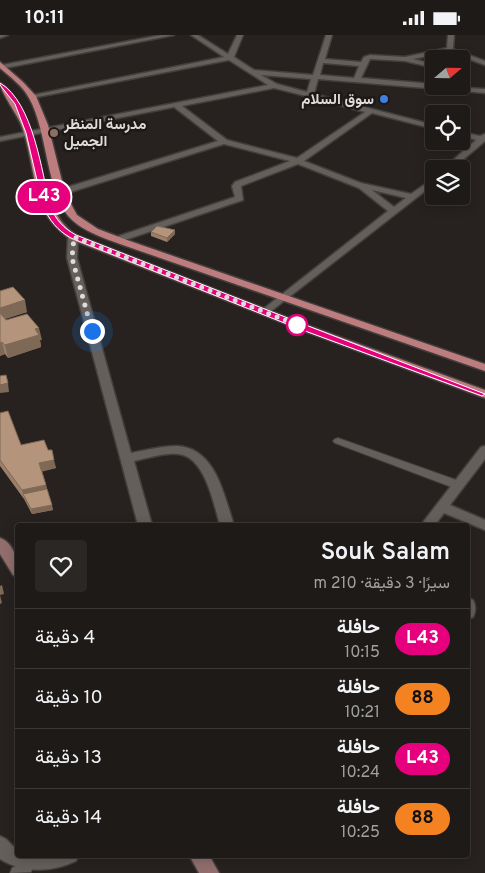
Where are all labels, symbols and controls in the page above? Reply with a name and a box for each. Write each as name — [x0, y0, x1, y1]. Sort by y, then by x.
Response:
text: 10:11 — [25, 6, 65, 30]
north arrow — [425, 50, 470, 95]
map controls — [425, 50, 470, 205]
place label: سوق السلام — [301, 91, 374, 110]
marker: سوق السلام — [378, 93, 390, 105]
button: locate — [425, 105, 470, 150]
place label: مدرسة المنظر الجميل — [63, 116, 146, 152]
marker: مدرسة المنظر الجميل — [48, 127, 60, 139]
button: layers — [425, 160, 470, 205]
line badge: L43 — [15, 181, 73, 213]
text: L43 — [27, 185, 61, 208]
unlabelled marker — [286, 314, 308, 336]
your location — [80, 319, 105, 344]
text: Souk Salam — [321, 538, 450, 568]
button: heart — [35, 540, 87, 592]
text: سيرًا · 3 دقيقة · 210 m — [313, 574, 450, 594]
text: حافلة — [337, 616, 380, 640]
text: 4 دقيقة — [35, 626, 95, 650]
text: L43 — [406, 627, 439, 650]
text: 10:15 — [344, 643, 380, 663]
text: حافلة — [337, 676, 380, 700]
text: 10 دقيقة — [35, 686, 103, 710]
text: 88 — [411, 687, 434, 710]
text: 10:21 — [344, 703, 380, 723]
text: حافلة — [337, 736, 380, 760]
text: 13 دقيقة — [35, 746, 102, 770]
text: L43 — [406, 747, 439, 770]
text: 10:24 — [341, 763, 380, 783]
text: حافلة — [337, 796, 380, 820]
text: 14 دقيقة — [35, 806, 102, 830]
text: 88 — [411, 807, 434, 830]
text: 10:25 — [340, 823, 380, 843]

